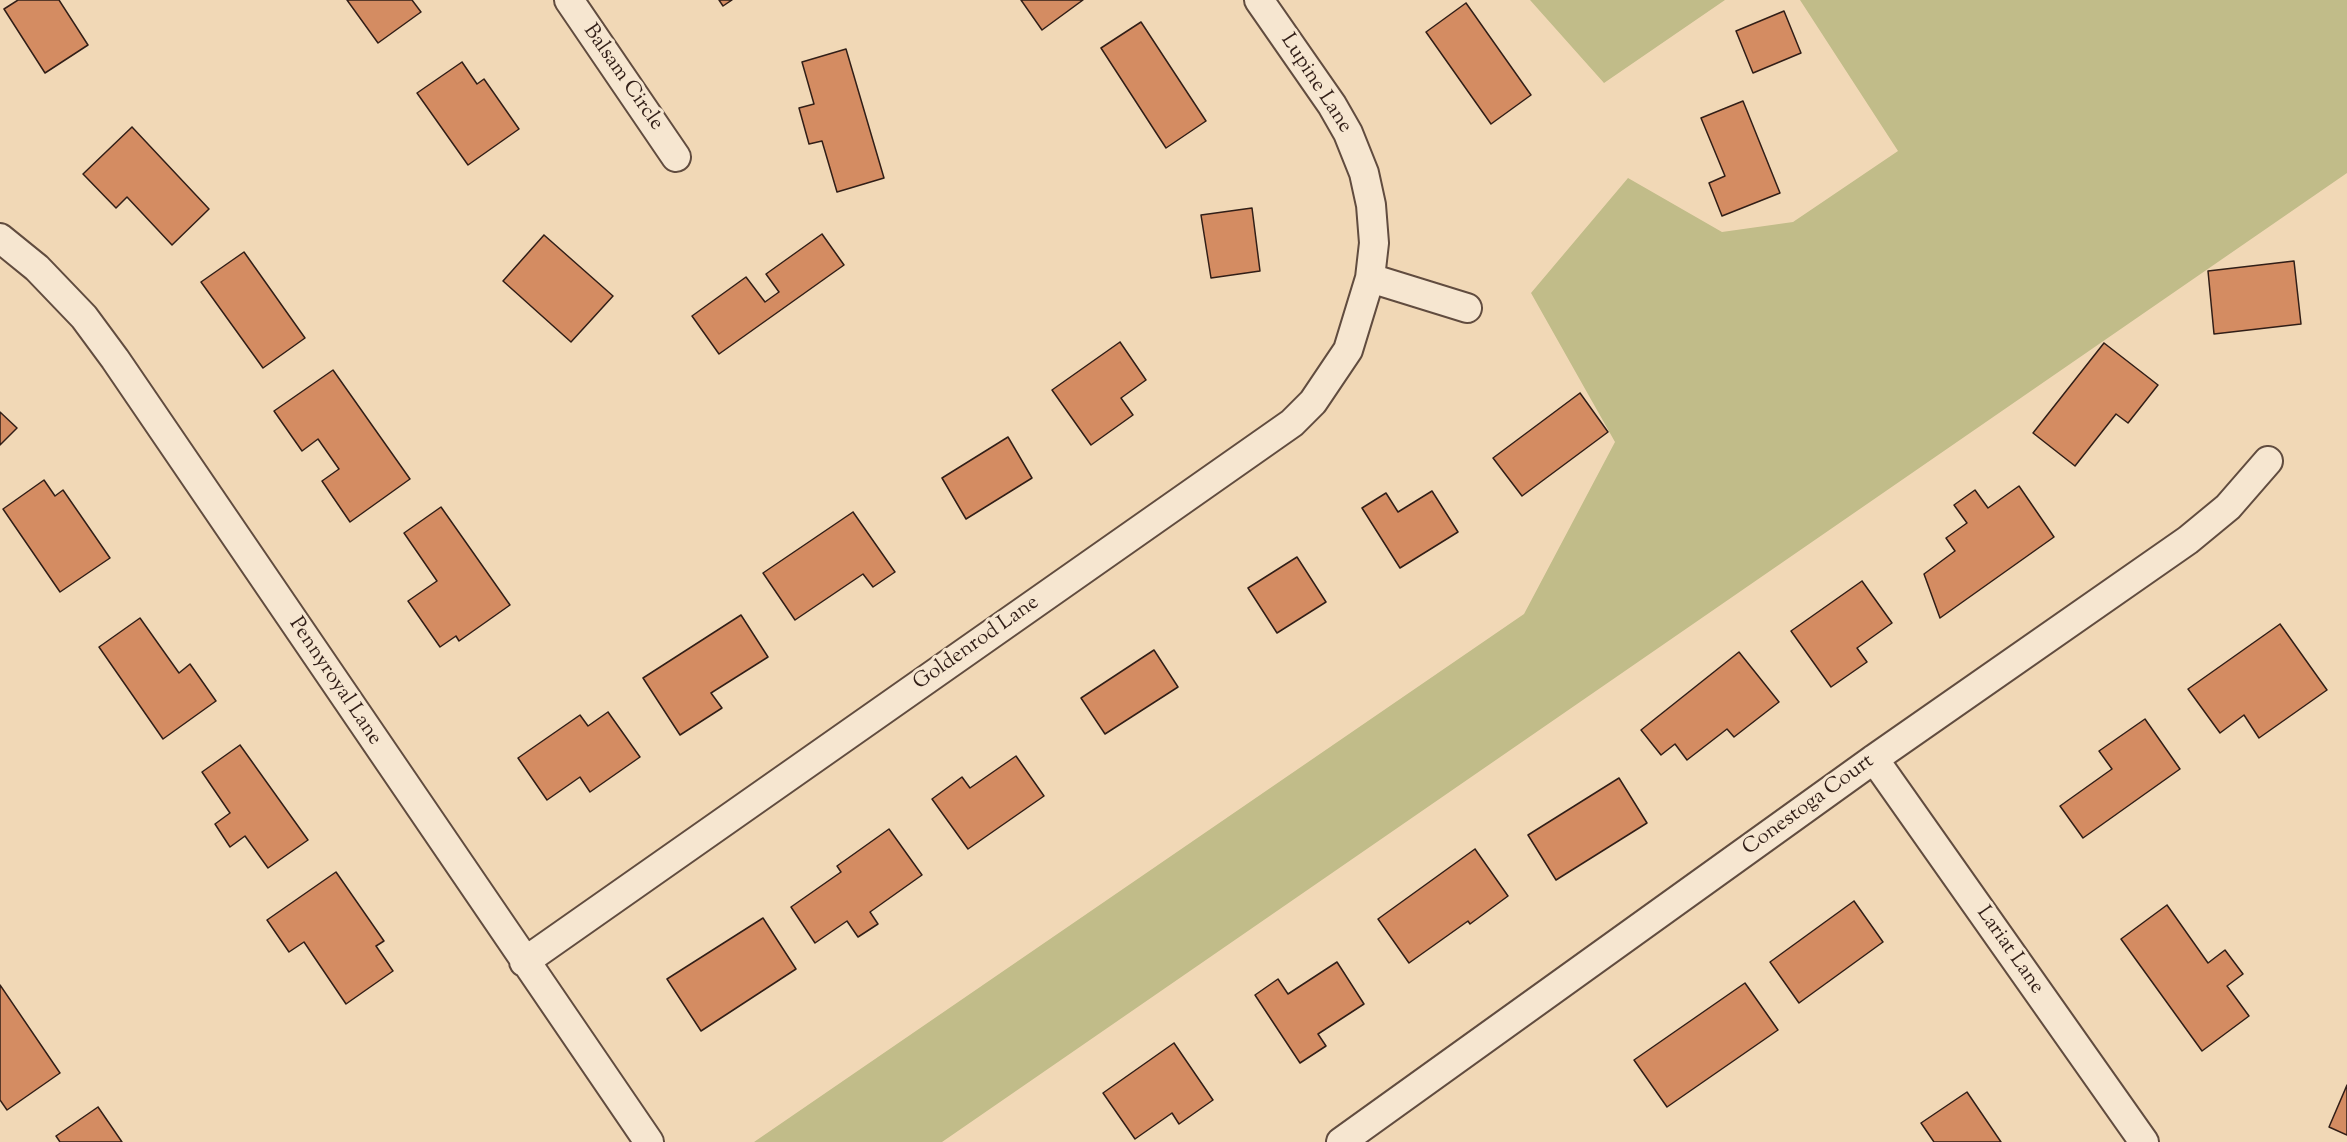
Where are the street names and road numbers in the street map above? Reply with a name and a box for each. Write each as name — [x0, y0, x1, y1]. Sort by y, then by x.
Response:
street label: Balsam Circle — [576, 20, 668, 136]
street label: Lupine Lane — [1274, 30, 1356, 138]
street label: Goldenrod Lane — [909, 591, 1045, 697]
street label: Pennyroyal Lane — [282, 613, 386, 751]
street label: Conestoga Court — [1738, 750, 1880, 862]
street label: Lariat Lane — [1970, 902, 2048, 1000]

